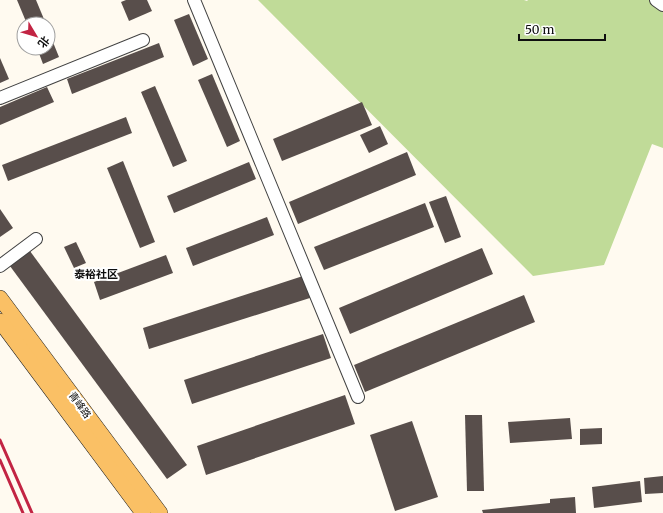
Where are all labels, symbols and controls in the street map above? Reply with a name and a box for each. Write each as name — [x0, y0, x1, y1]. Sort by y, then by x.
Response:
north arrow — [16, 16, 56, 56]
scale bar — [519, 16, 605, 42]
text: 50 m — [525, 22, 554, 37]
text: 北 — [35, 34, 53, 51]
district label: 泰裕社区 — [74, 267, 118, 281]
street label: 青峰路 — [66, 389, 94, 421]

